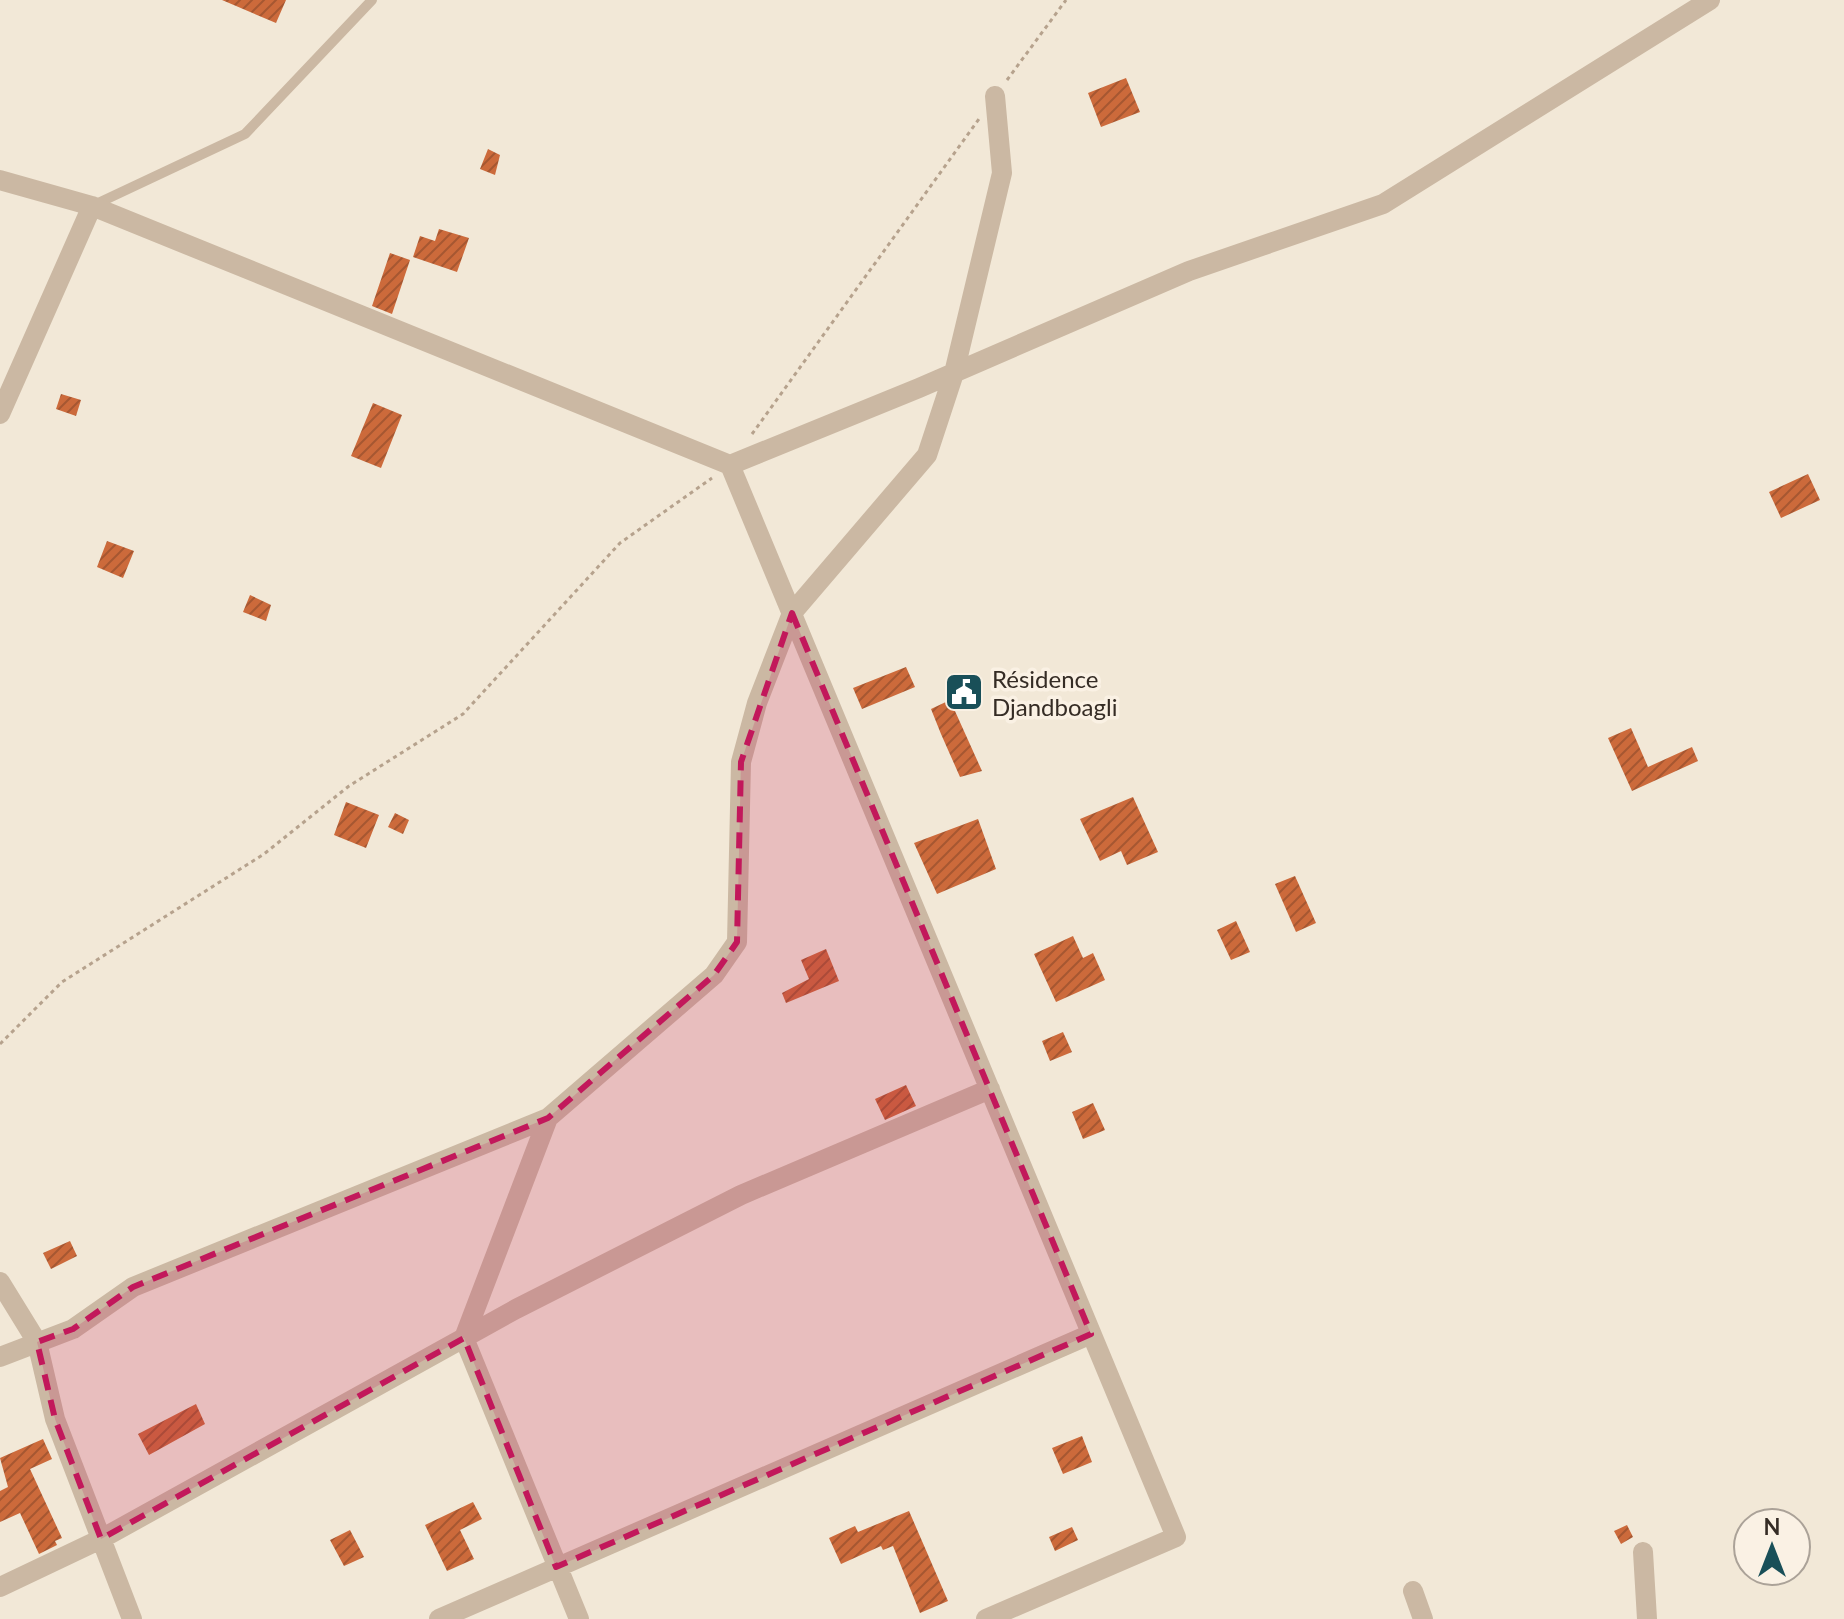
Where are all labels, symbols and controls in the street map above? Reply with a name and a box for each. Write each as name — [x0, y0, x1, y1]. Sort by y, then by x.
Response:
place label: Résidence Djandboagli — [992, 664, 1117, 721]
public building icon: Résidence Djandboagli — [943, 671, 985, 713]
north arrow — [1732, 1507, 1812, 1587]
text: N — [1764, 1513, 1780, 1540]

